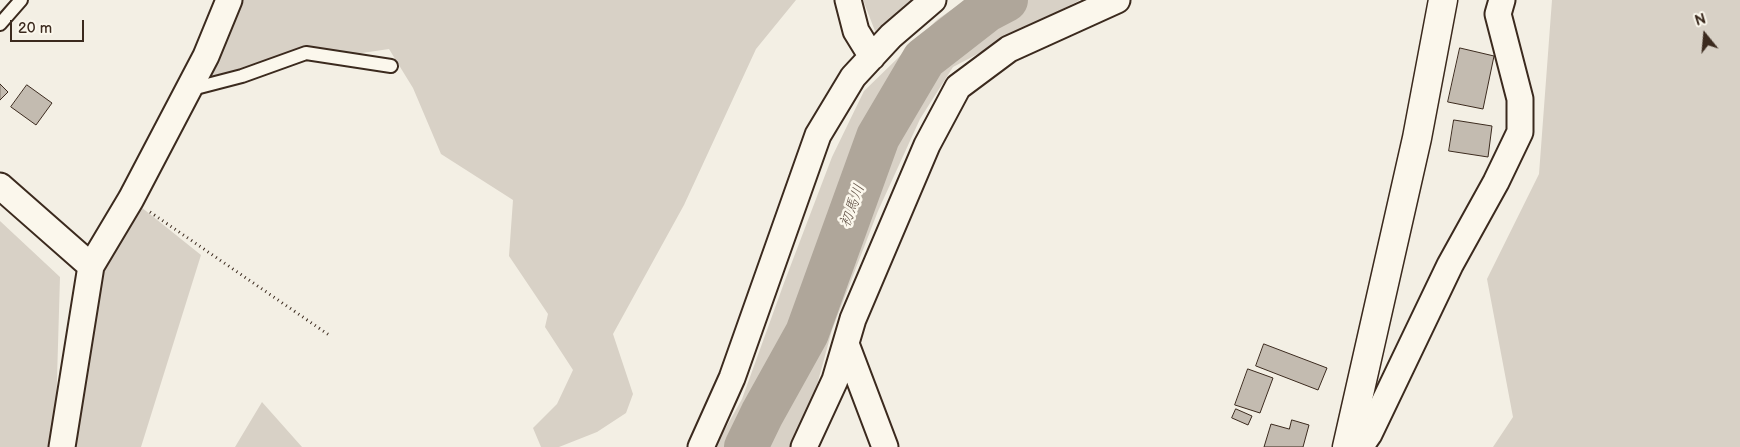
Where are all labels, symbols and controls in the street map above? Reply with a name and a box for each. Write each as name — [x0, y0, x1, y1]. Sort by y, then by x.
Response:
scale bar — [12, 10, 86, 42]
north arrow — [1680, 10, 1730, 60]
text: N — [1693, 11, 1708, 30]
text: 20 m — [18, 19, 52, 38]
water label: 初馬川 — [837, 182, 869, 230]

